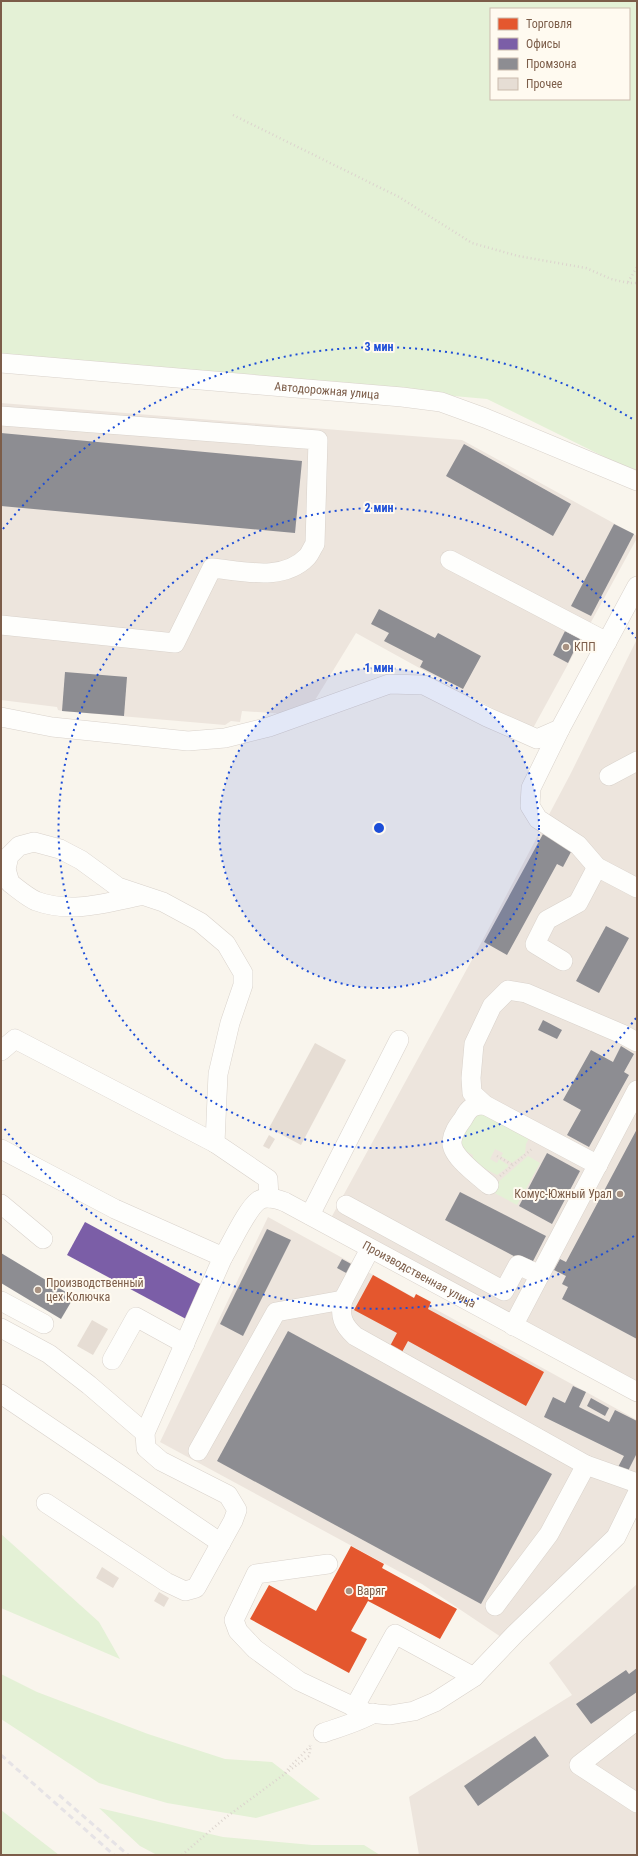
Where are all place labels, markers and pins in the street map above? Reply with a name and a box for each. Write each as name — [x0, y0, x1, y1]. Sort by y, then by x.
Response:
place label: КПП — [574, 640, 596, 654]
marker: КПП — [561, 642, 571, 652]
centre of rings — [372, 821, 386, 835]
place label: Комус-Южный Урал — [514, 1187, 612, 1201]
marker: Комус-Южный Урал — [615, 1189, 625, 1199]
place label: Производственный цех Колючка — [46, 1276, 144, 1304]
marker: Производственный цех Колючка — [33, 1285, 43, 1295]
place label: Варяг — [357, 1584, 386, 1598]
marker: Варяг — [344, 1586, 354, 1596]

